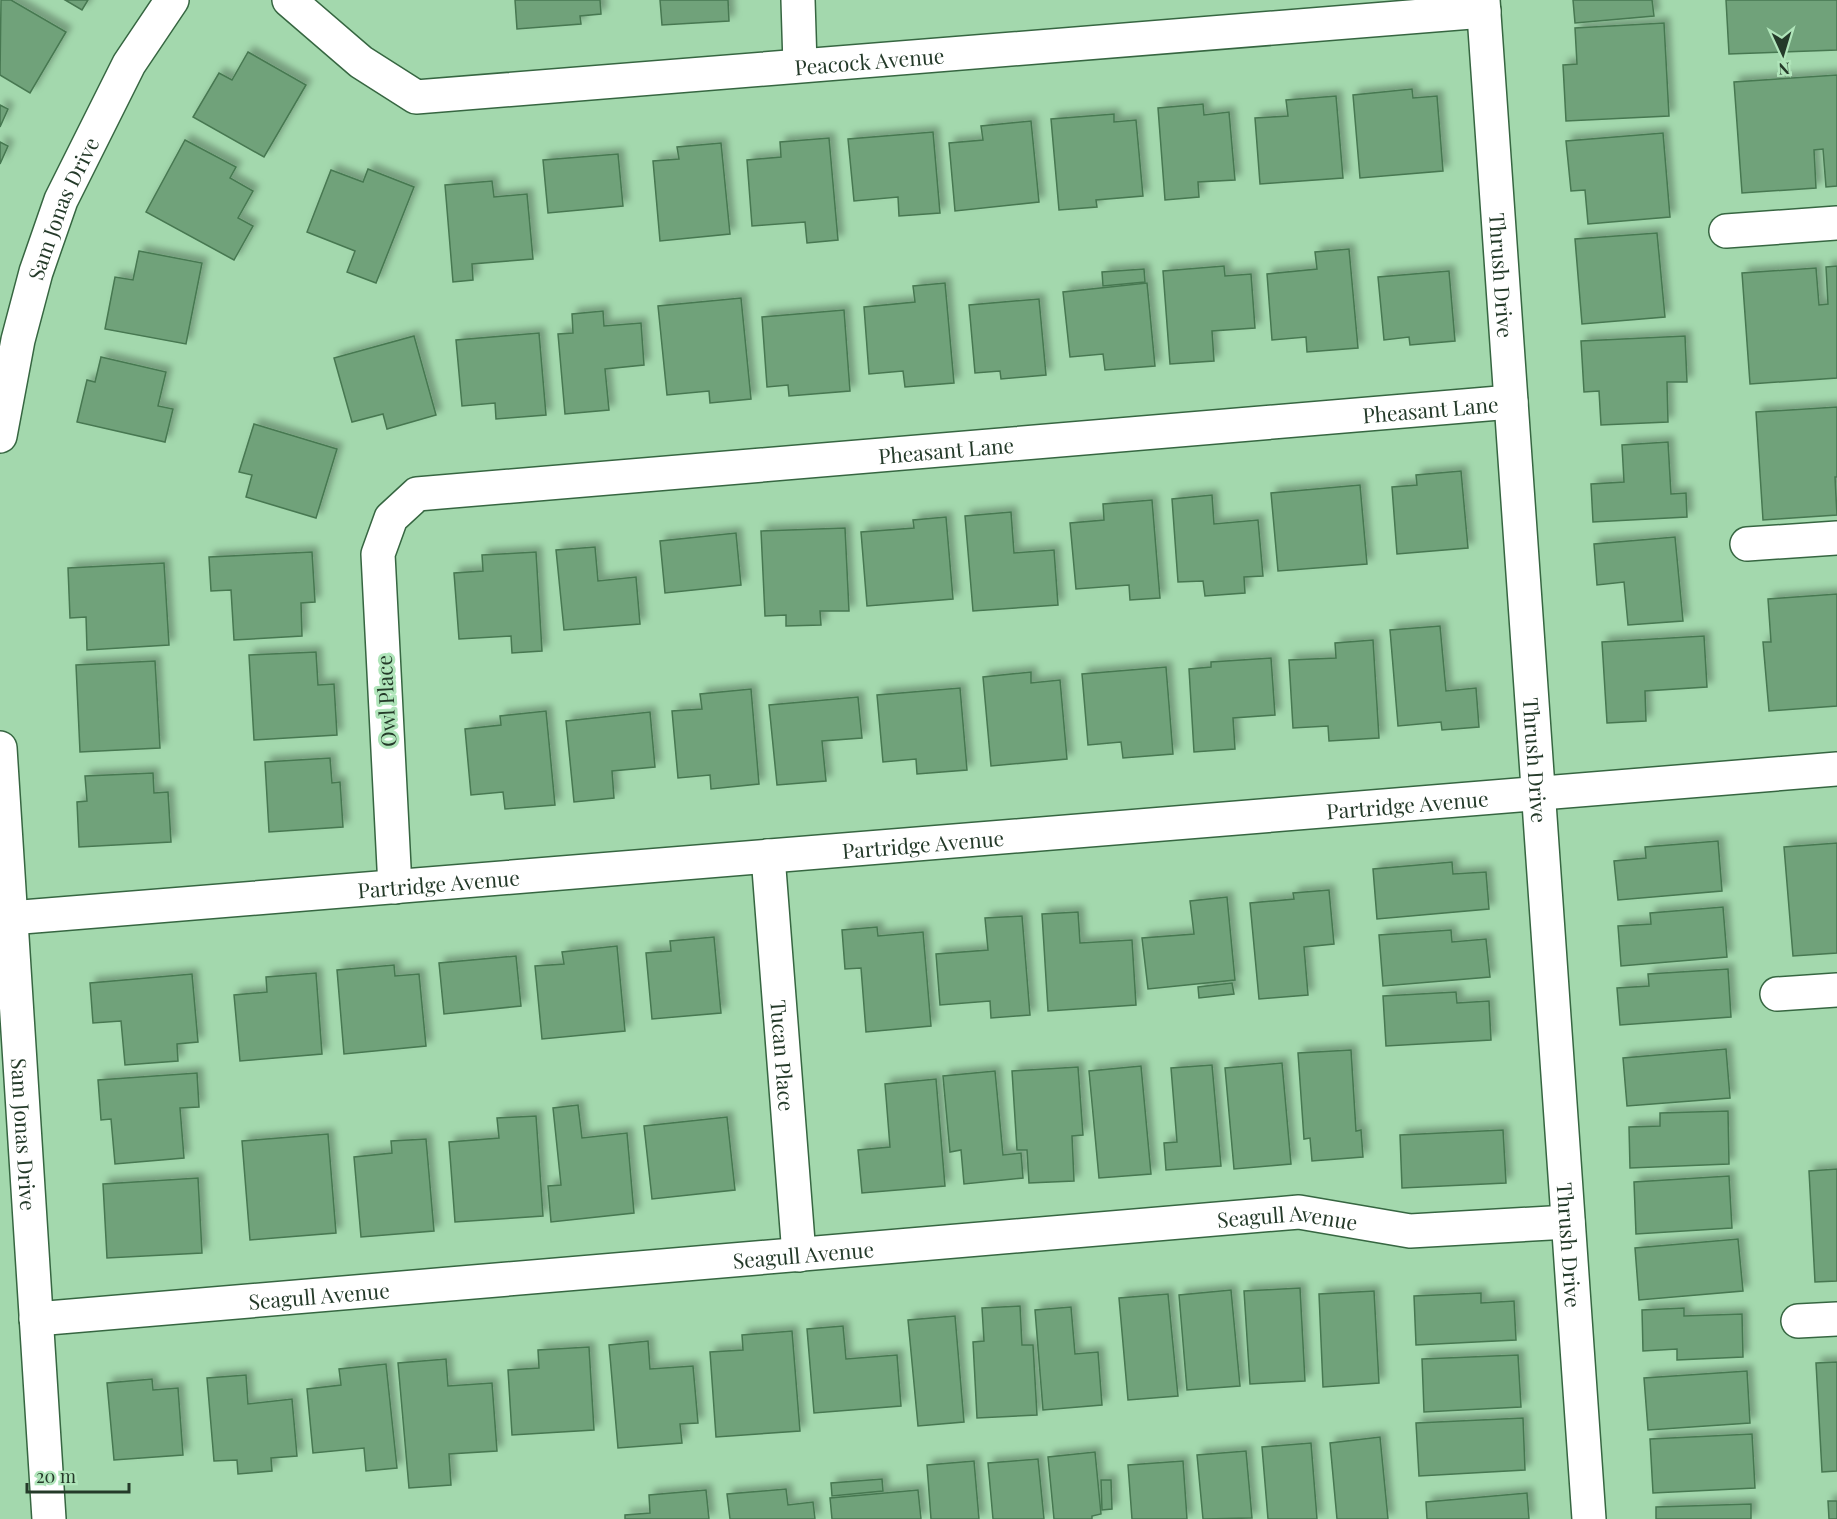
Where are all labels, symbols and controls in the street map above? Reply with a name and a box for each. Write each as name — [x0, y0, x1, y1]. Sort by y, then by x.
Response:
north arrow — [1753, 24, 1813, 84]
street label: Peacock Avenue — [793, 41, 945, 80]
text: N — [1777, 59, 1791, 80]
street label: Sam Jonas Drive — [21, 132, 104, 283]
street label: Thrush Drive — [1484, 212, 1521, 339]
street label: Pheasant Lane — [1361, 389, 1499, 428]
street label: Pheasant Lane — [877, 430, 1015, 469]
street label: Owl Place — [369, 654, 401, 748]
street label: Thrush Drive — [1518, 697, 1554, 824]
street label: Partridge Avenue — [1325, 783, 1489, 825]
street label: Partridge Avenue — [841, 823, 1005, 864]
street label: Partridge Avenue — [356, 862, 521, 904]
street label: Tucan Place — [765, 999, 802, 1112]
street label: Sam Jonas Drive — [6, 1057, 43, 1211]
street label: Thrush Drive — [1552, 1182, 1588, 1308]
street label: Seagull Avenue — [1216, 1198, 1360, 1236]
street label: Seagull Avenue — [731, 1234, 875, 1274]
street label: Seagull Avenue — [247, 1275, 391, 1315]
scale bar — [27, 1456, 129, 1494]
text: 20 m — [36, 1464, 76, 1488]

